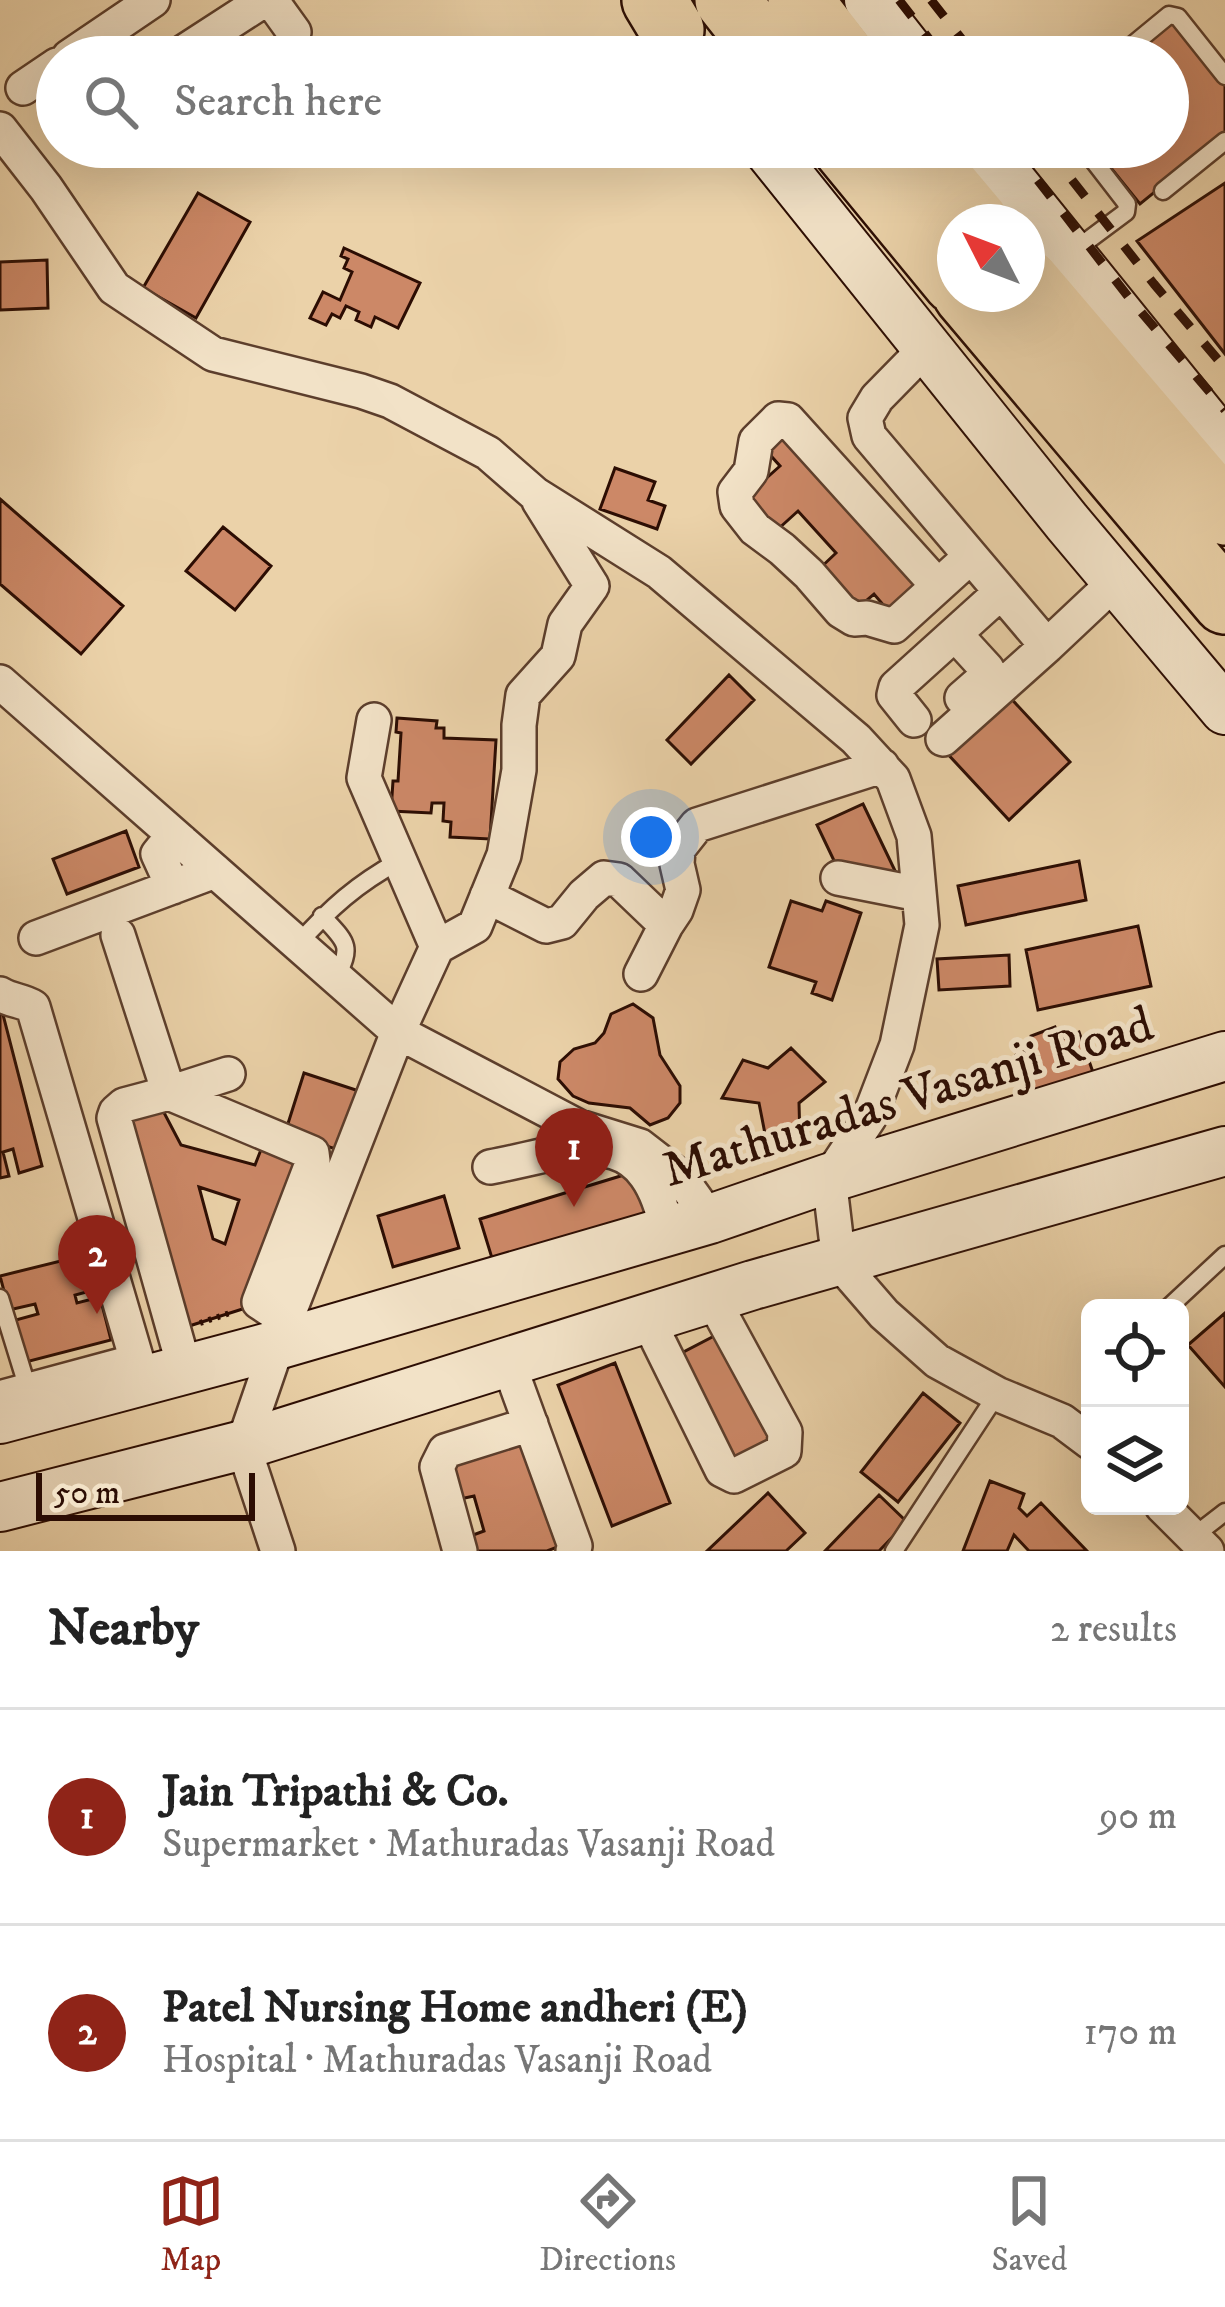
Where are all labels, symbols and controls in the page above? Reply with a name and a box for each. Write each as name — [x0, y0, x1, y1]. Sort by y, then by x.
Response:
search box — [36, 36, 1189, 168]
icon: search — [78, 69, 144, 135]
text: Search here — [174, 74, 382, 130]
north arrow — [937, 204, 1045, 312]
your location — [621, 807, 681, 867]
street label: Mathuradas Vasanji Road — [655, 993, 1161, 1203]
pin: 1 — [535, 1108, 613, 1207]
pin: 2 — [58, 1215, 136, 1314]
map controls — [1081, 1299, 1189, 1515]
button: locate — [1081, 1299, 1189, 1407]
button: layers — [1081, 1407, 1189, 1515]
scale bar — [36, 1467, 255, 1520]
text: 50 m — [54, 1473, 120, 1514]
text: Nearby — [48, 1597, 199, 1661]
text: 2 results — [1050, 1605, 1177, 1654]
text: Jain Tripathi & Co. — [162, 1764, 508, 1820]
text: 1 — [80, 1792, 94, 1841]
text: 90 m — [1099, 1792, 1177, 1841]
text: Supermarket · Mathuradas Vasanji Road — [162, 1820, 775, 1869]
text: Patel Nursing Home andheri (E) — [162, 1980, 748, 2036]
text: 2 — [77, 2008, 97, 2057]
text: 170 m — [1083, 2008, 1177, 2057]
text: Hospital · Mathuradas Vasanji Road — [162, 2036, 712, 2085]
tab: Map — [158, 2168, 224, 2281]
tab: Directions — [539, 2168, 676, 2281]
tab: Saved — [991, 2168, 1067, 2281]

